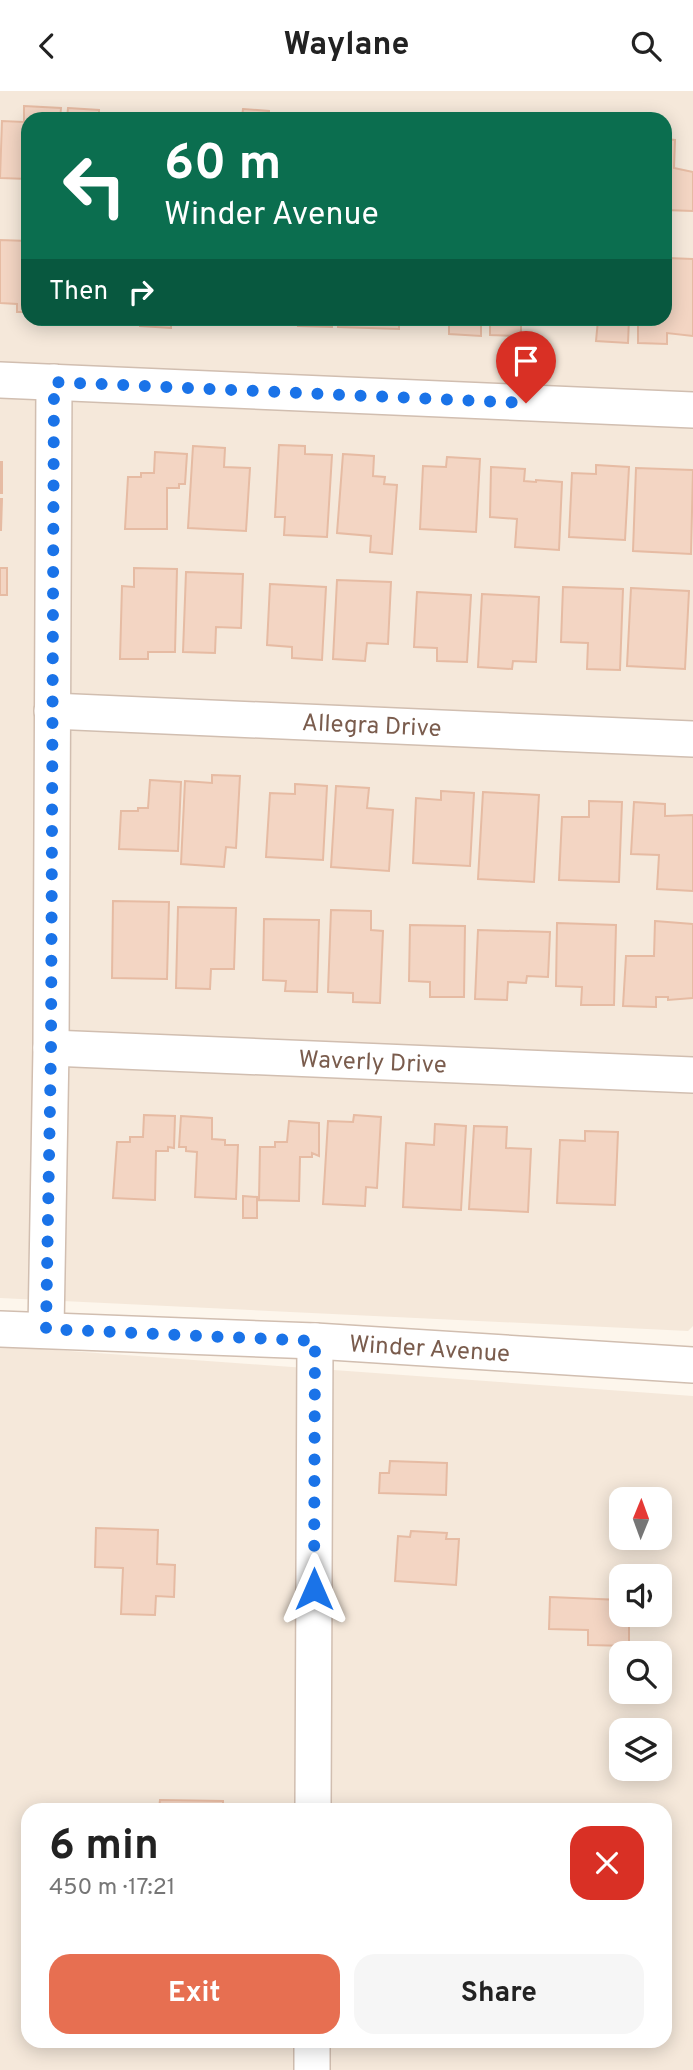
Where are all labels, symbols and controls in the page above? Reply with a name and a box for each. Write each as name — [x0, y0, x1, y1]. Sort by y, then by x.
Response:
text: Waylane — [284, 26, 409, 66]
icon: back — [28, 27, 66, 65]
icon: search — [627, 27, 665, 65]
text: 60 m — [164, 135, 282, 197]
icon: left — [49, 140, 140, 231]
text: Winder Avenue — [164, 196, 379, 236]
icon: right — [122, 273, 160, 311]
text: Then — [49, 276, 108, 309]
pin — [496, 331, 556, 403]
icon: arrive — [507, 342, 545, 380]
street label: Allegra Drive — [301, 709, 442, 745]
street label: Waverly Drive — [298, 1045, 447, 1082]
street label: Winder Avenue — [348, 1330, 511, 1370]
north arrow — [609, 1487, 672, 1551]
map controls — [609, 1487, 672, 1781]
position arrow — [277, 1552, 351, 1626]
button: sound — [609, 1564, 672, 1627]
button: search — [609, 1641, 672, 1704]
button: layers — [609, 1718, 672, 1781]
text: 6 min — [49, 1821, 159, 1874]
button: close — [570, 1826, 644, 1900]
text: 450 m · 17:21 — [49, 1874, 175, 1903]
button: Exit — [49, 1954, 340, 2034]
button: Share — [354, 1954, 644, 2034]

